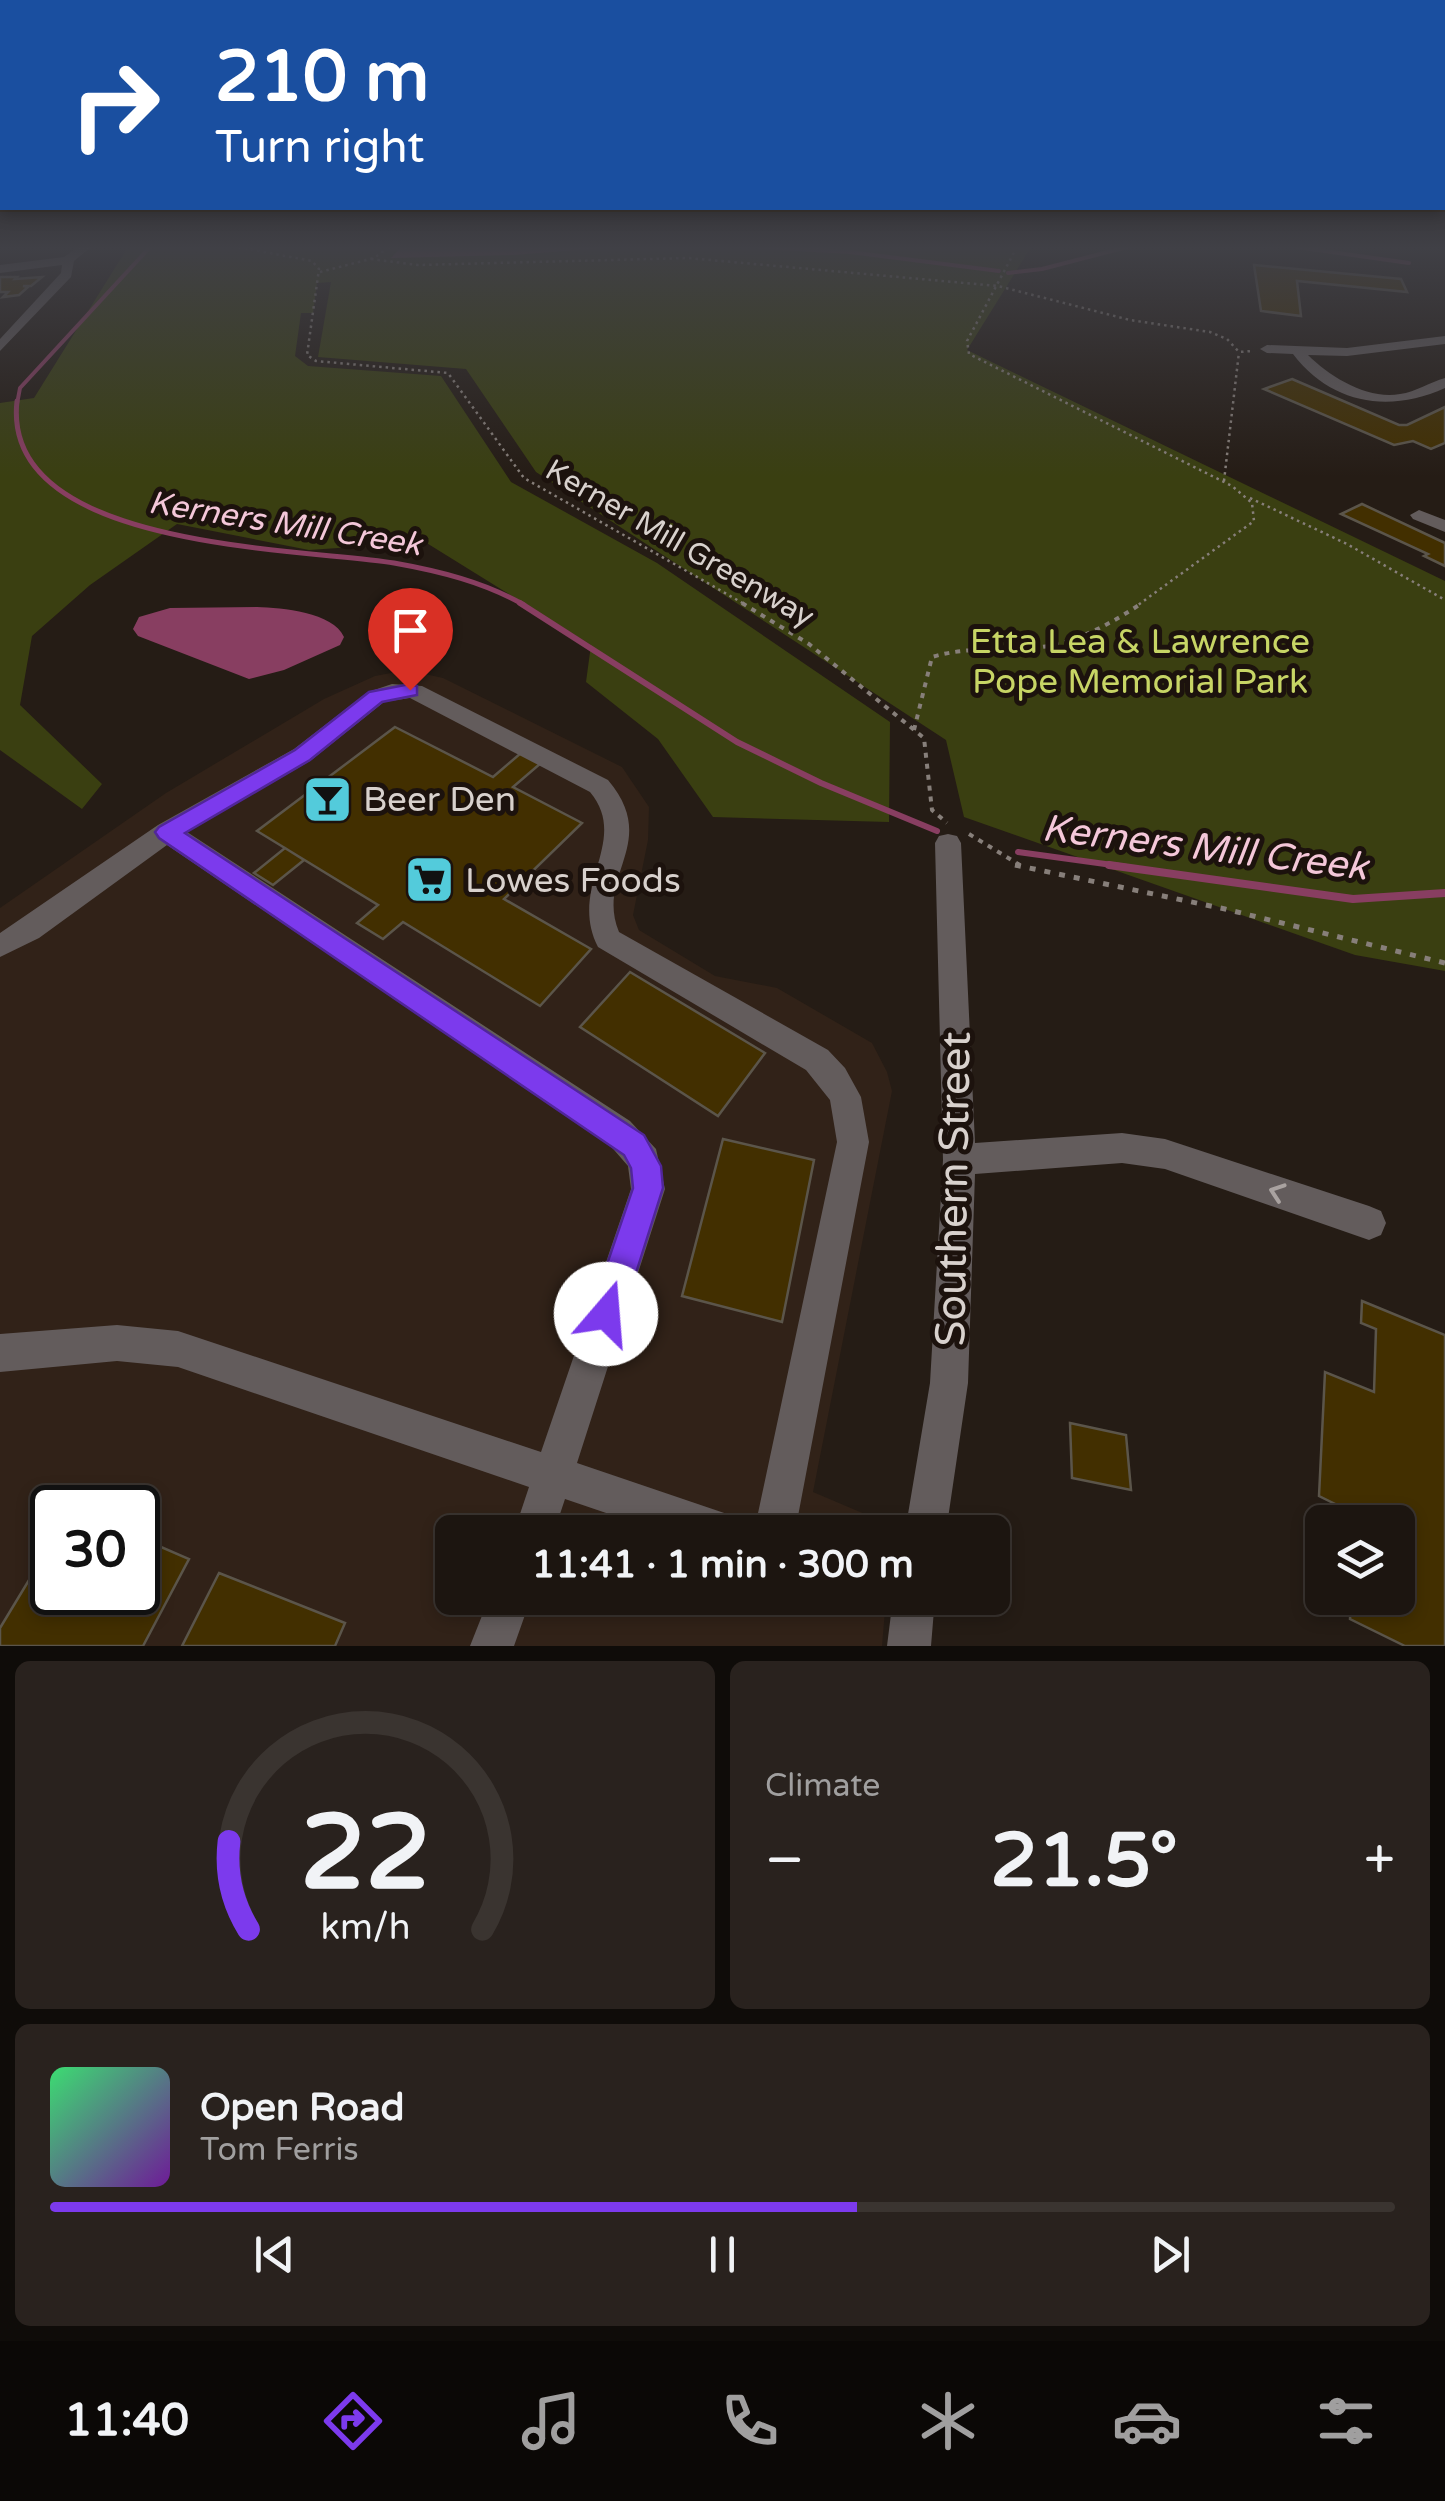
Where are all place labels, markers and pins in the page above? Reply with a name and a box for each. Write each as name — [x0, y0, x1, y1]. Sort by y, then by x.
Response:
pin — [368, 588, 453, 691]
bar icon: Beer Den — [302, 773, 354, 825]
place label: Beer Den — [363, 779, 516, 821]
supermarket icon: Lowes Foods — [404, 854, 456, 906]
place label: Lowes Foods — [465, 860, 681, 902]

